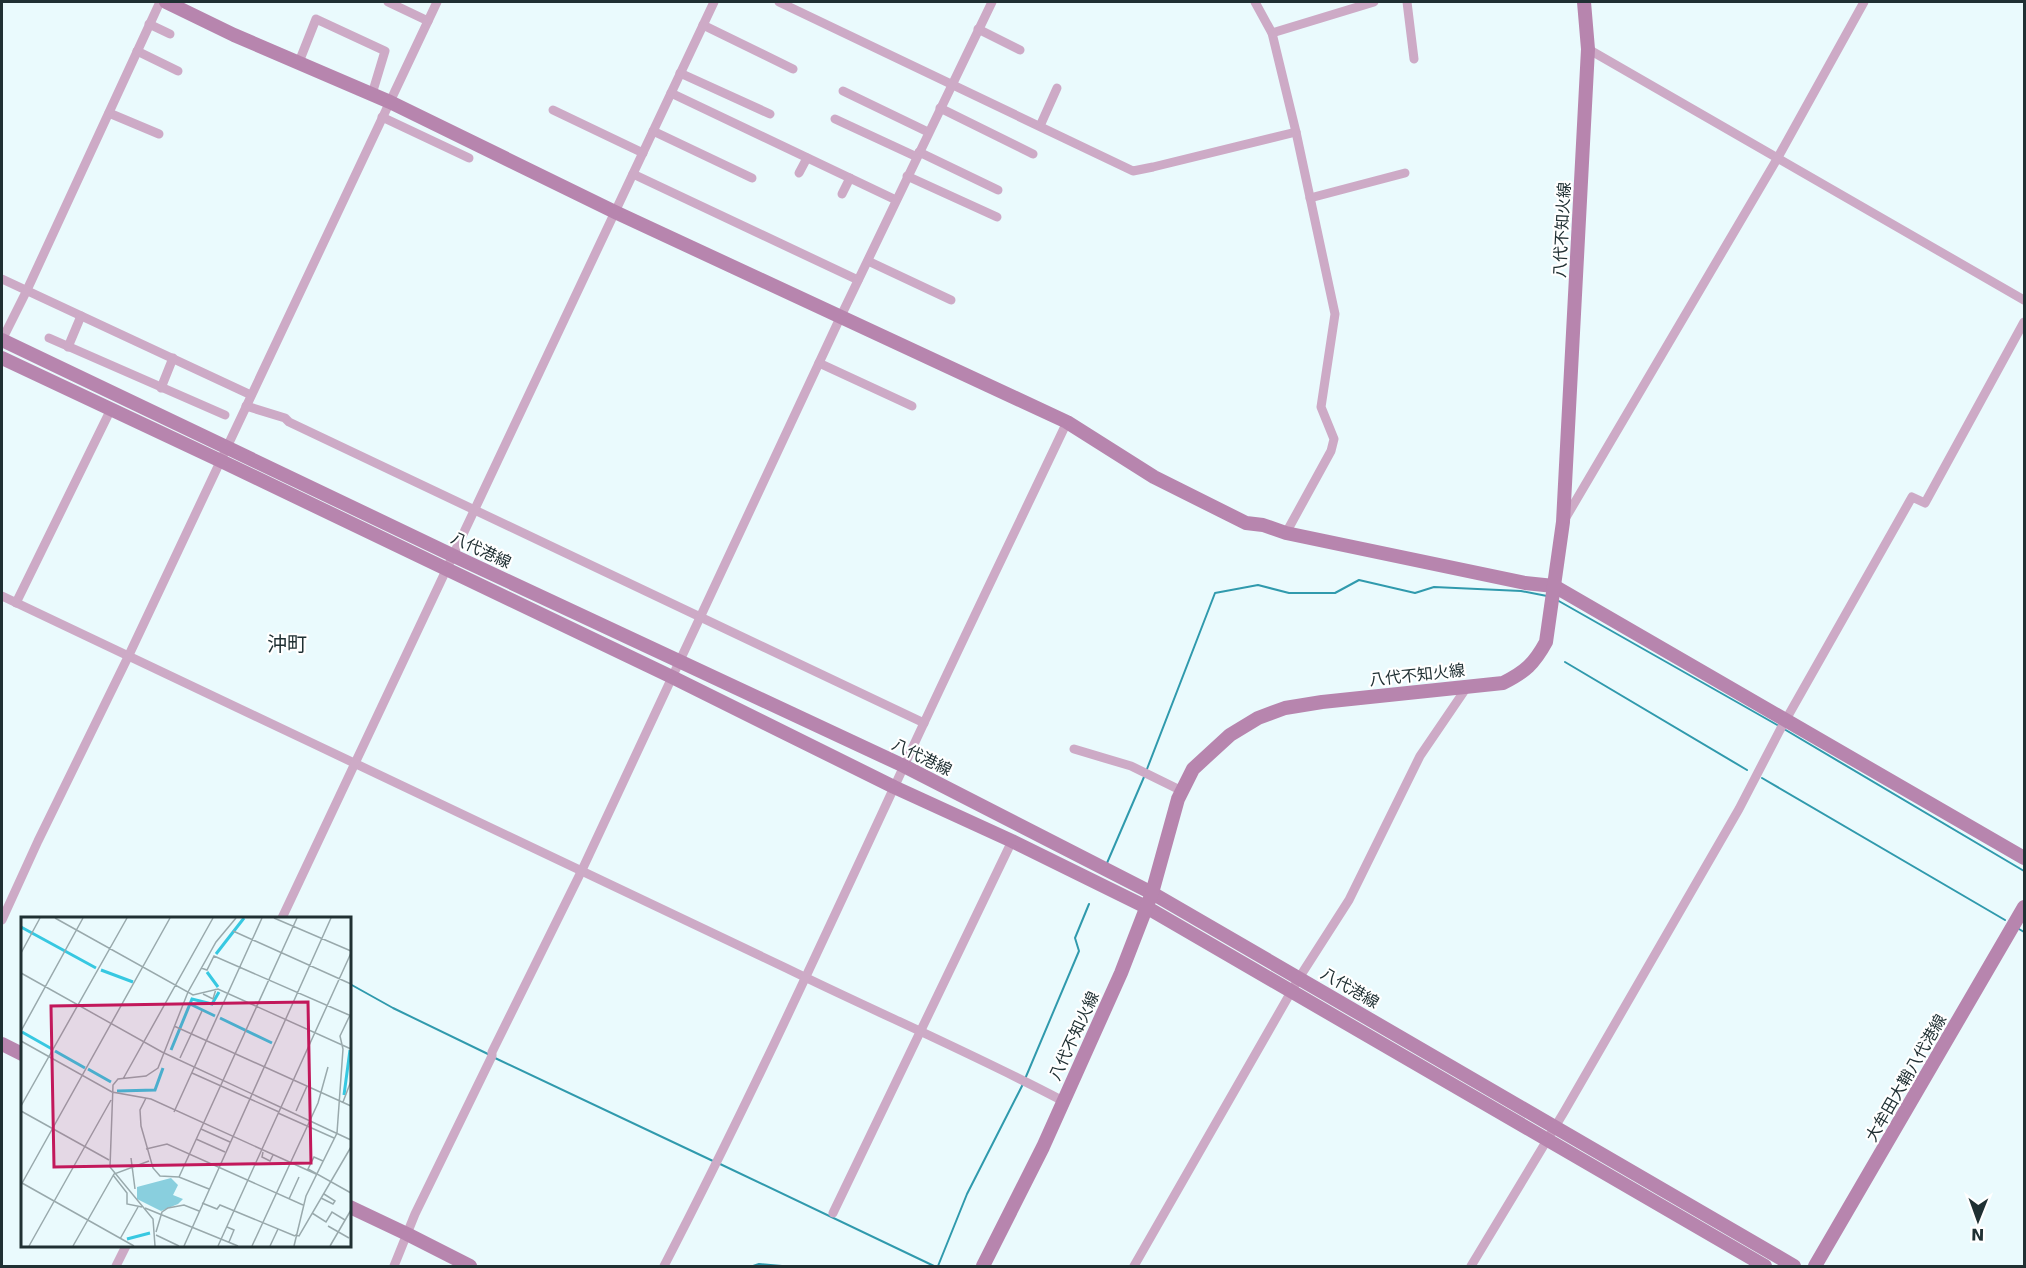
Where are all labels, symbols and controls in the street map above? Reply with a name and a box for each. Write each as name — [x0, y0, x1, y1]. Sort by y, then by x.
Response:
street label: 八代不知火線 — [1550, 182, 1574, 278]
street label: 八代港線 — [448, 528, 514, 572]
district label: 沖町 — [267, 632, 307, 656]
street label: 八代不知火線 — [1368, 661, 1466, 689]
street label: 八代港線 — [889, 734, 955, 780]
inset map — [21, 917, 351, 1247]
street label: 八代港線 — [1318, 964, 1382, 1012]
street label: 八代不知火線 — [1045, 988, 1103, 1084]
street label: 大牟田大鞘八代港線 — [1862, 1011, 1950, 1145]
north arrow — [1948, 1190, 2008, 1250]
text: N — [1971, 1225, 1985, 1244]

